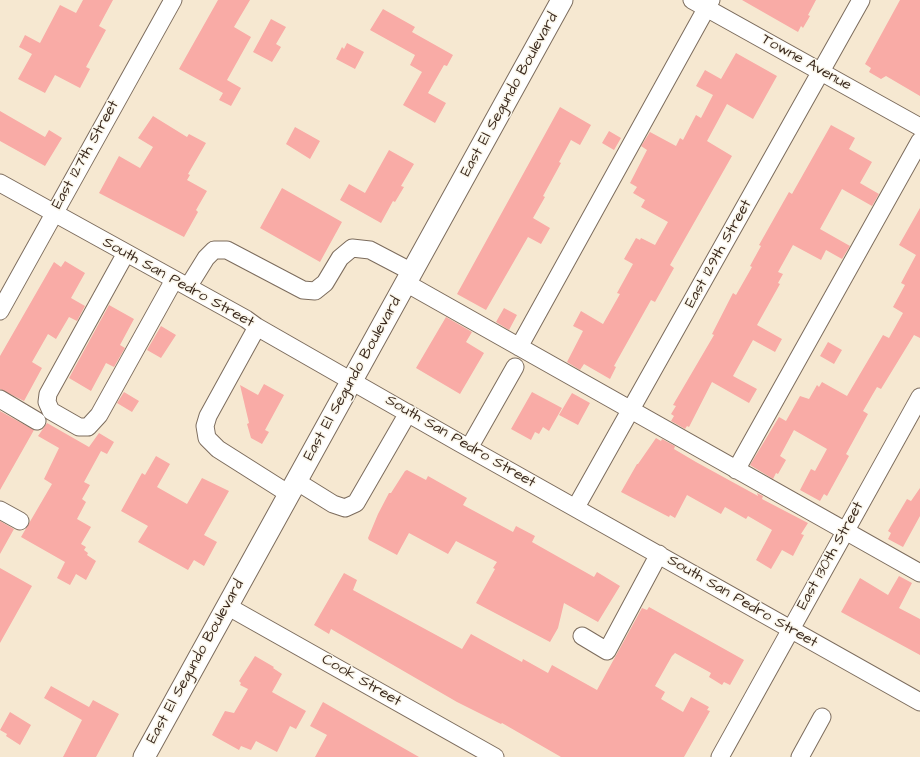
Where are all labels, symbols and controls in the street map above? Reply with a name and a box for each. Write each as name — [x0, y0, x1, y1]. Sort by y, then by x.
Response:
street label: East El Segundo Boulevard — [457, 10, 563, 180]
street label: Towne Avenue — [758, 31, 854, 95]
street label: East 127th Street — [49, 97, 123, 213]
street label: East 129th Street — [682, 197, 756, 311]
street label: South San Pedro Street — [99, 234, 257, 332]
street label: East El Segundo Boulevard — [300, 294, 406, 464]
street label: South San Pedro Street — [382, 392, 538, 492]
street label: East 130th Street — [794, 499, 868, 613]
street label: South San Pedro Street — [664, 552, 820, 652]
street label: East El Segundo Boulevard — [143, 577, 249, 747]
street label: Cook Street — [318, 651, 404, 711]

